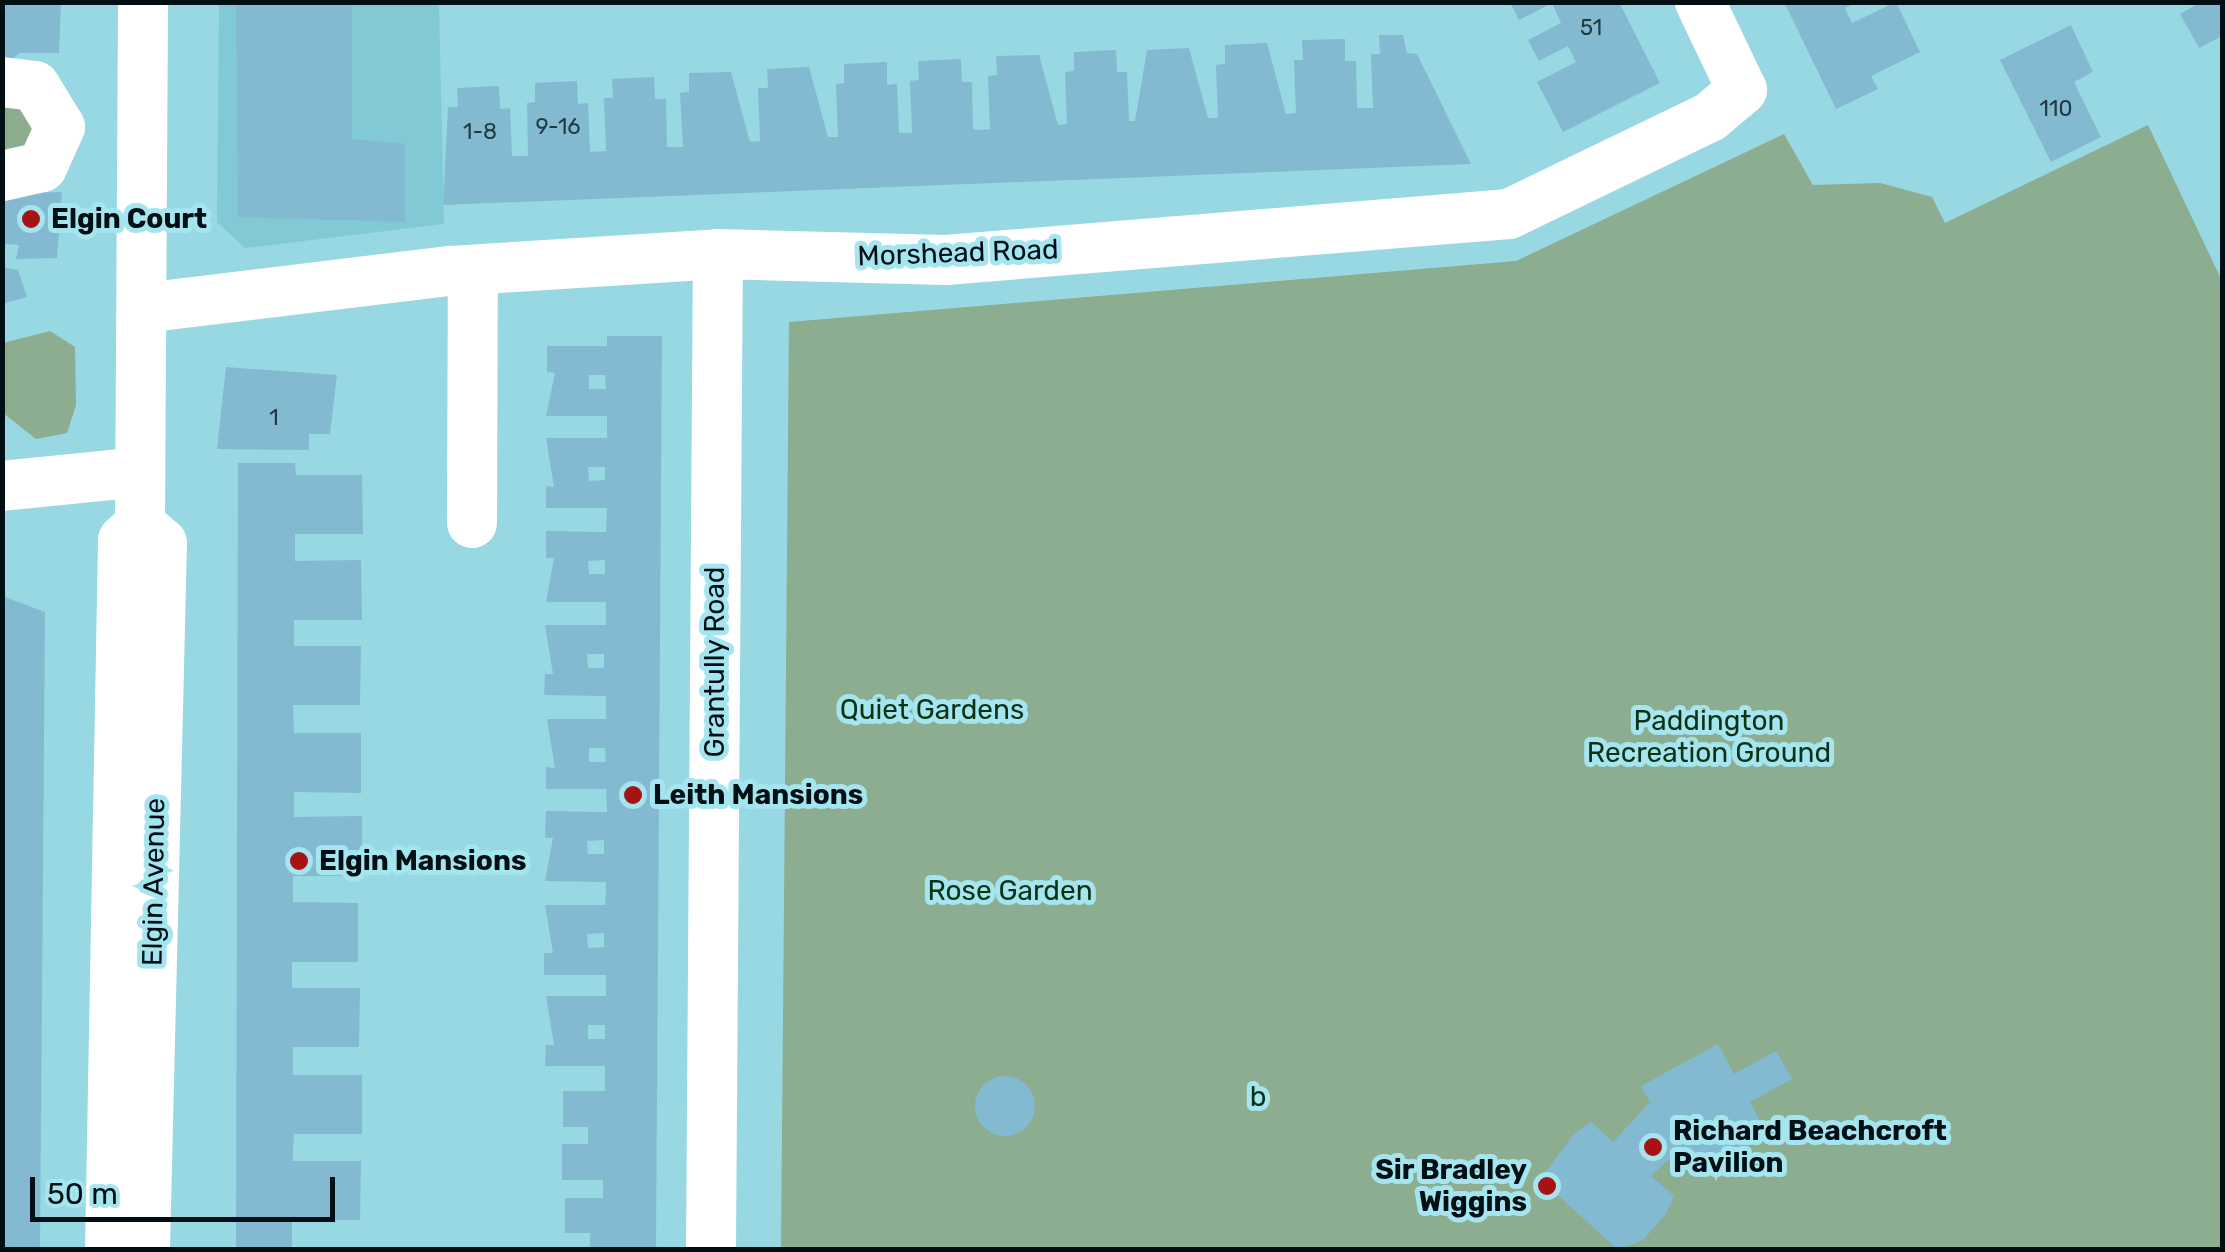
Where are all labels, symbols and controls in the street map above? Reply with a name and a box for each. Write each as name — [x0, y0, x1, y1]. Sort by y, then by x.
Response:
house number: 51 — [1580, 15, 1602, 41]
house number: 110 — [2040, 96, 2072, 122]
house number: 9-16 — [535, 114, 581, 140]
house number: 1-8 — [463, 119, 497, 145]
place label: Elgin Court — [51, 202, 207, 236]
marker: Elgin Court — [20, 208, 42, 230]
street label: Morshead Road — [857, 233, 1059, 273]
house number: 1 — [269, 405, 279, 431]
street label: Grantully Road — [698, 566, 732, 758]
park label: Quiet Gardens — [840, 693, 1024, 727]
park label: Paddington Recreation Ground — [1587, 704, 1831, 770]
place label: Leith Mansions — [653, 778, 863, 812]
marker: Leith Mansions — [622, 784, 644, 806]
street label: Elgin Avenue — [136, 797, 172, 967]
place label: Elgin Mansions — [319, 844, 526, 878]
marker: Elgin Mansions — [288, 850, 310, 872]
park label: Rose Garden — [927, 874, 1093, 908]
park label: b — [1250, 1080, 1266, 1114]
place label: Richard Beachcroft Pavilion — [1673, 1114, 1947, 1180]
marker: Richard Beachcroft Pavilion — [1642, 1136, 1664, 1158]
place label: Sir Bradley Wiggins — [1375, 1153, 1527, 1219]
scale bar — [35, 1157, 340, 1219]
marker: Sir Bradley Wiggins — [1536, 1175, 1558, 1197]
text: 50 m — [47, 1176, 118, 1212]

